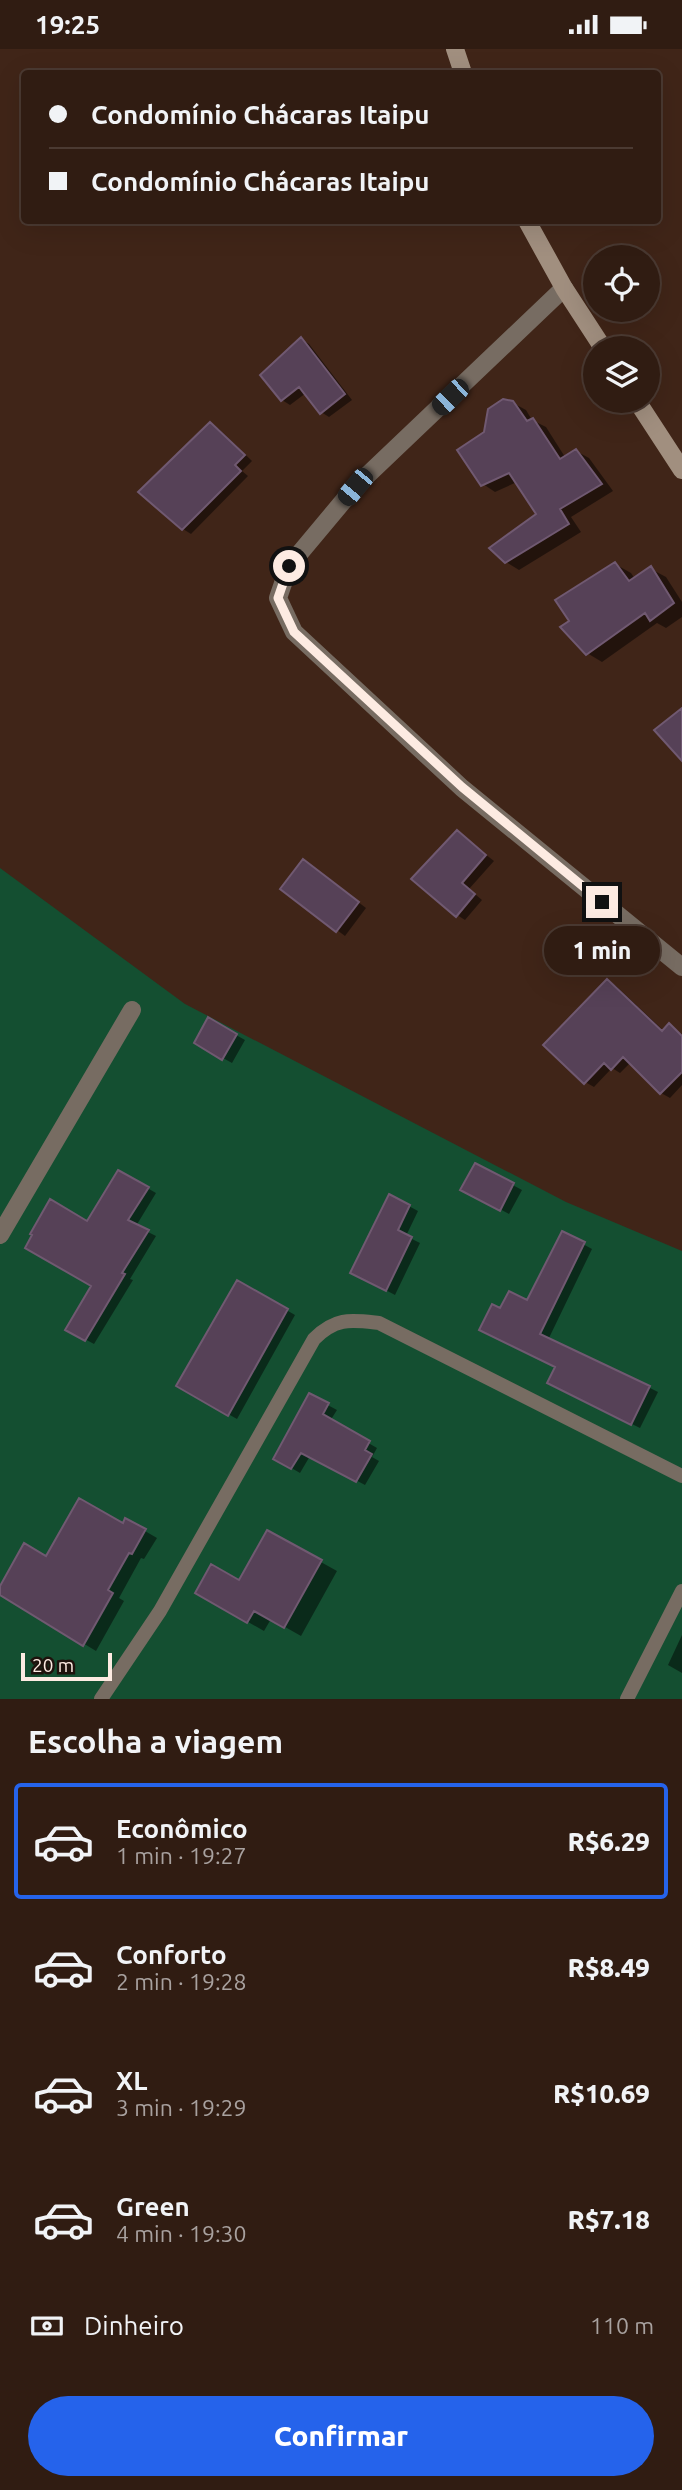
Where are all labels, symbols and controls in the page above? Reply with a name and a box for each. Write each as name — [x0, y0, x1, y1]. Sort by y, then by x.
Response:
text: 19:25 — [35, 10, 100, 39]
text: Condomínio Chácaras Itaipu — [91, 100, 429, 129]
text: Condomínio Chácaras Itaipu — [91, 167, 429, 196]
map controls — [583, 245, 660, 413]
button: locate — [583, 245, 660, 322]
button: layers — [583, 336, 660, 413]
car — [428, 375, 473, 419]
car — [334, 464, 377, 510]
route start — [273, 550, 305, 582]
route end — [586, 886, 618, 918]
callout: 1 min — [544, 927, 660, 975]
text: 1 min — [573, 938, 631, 963]
scale bar — [21, 1650, 112, 1682]
text: 20 m — [32, 1654, 74, 1676]
text: Escolha a viagem — [28, 1723, 283, 1759]
icon: car — [32, 1810, 95, 1873]
text: Econômico — [116, 1814, 248, 1843]
text: R$6.29 — [568, 1827, 650, 1856]
text: 1 min · 19:27 — [116, 1843, 247, 1868]
icon: car — [32, 1936, 95, 1999]
text: Conforto — [116, 1940, 227, 1969]
text: R$8.49 — [568, 1953, 650, 1982]
text: 2 min · 19:28 — [116, 1969, 247, 1994]
icon: car — [32, 2062, 95, 2125]
text: XL — [116, 2066, 147, 2095]
text: R$10.69 — [553, 2079, 650, 2108]
text: 3 min · 19:29 — [116, 2095, 247, 2120]
icon: car — [32, 2188, 95, 2251]
text: Green — [116, 2192, 190, 2221]
text: R$7.18 — [568, 2205, 650, 2234]
text: 4 min · 19:30 — [116, 2221, 247, 2246]
icon: cash — [28, 2307, 66, 2345]
text: Dinheiro — [84, 2311, 184, 2340]
text: 110 m — [590, 2313, 654, 2338]
button: Confirmar — [28, 2396, 654, 2476]

